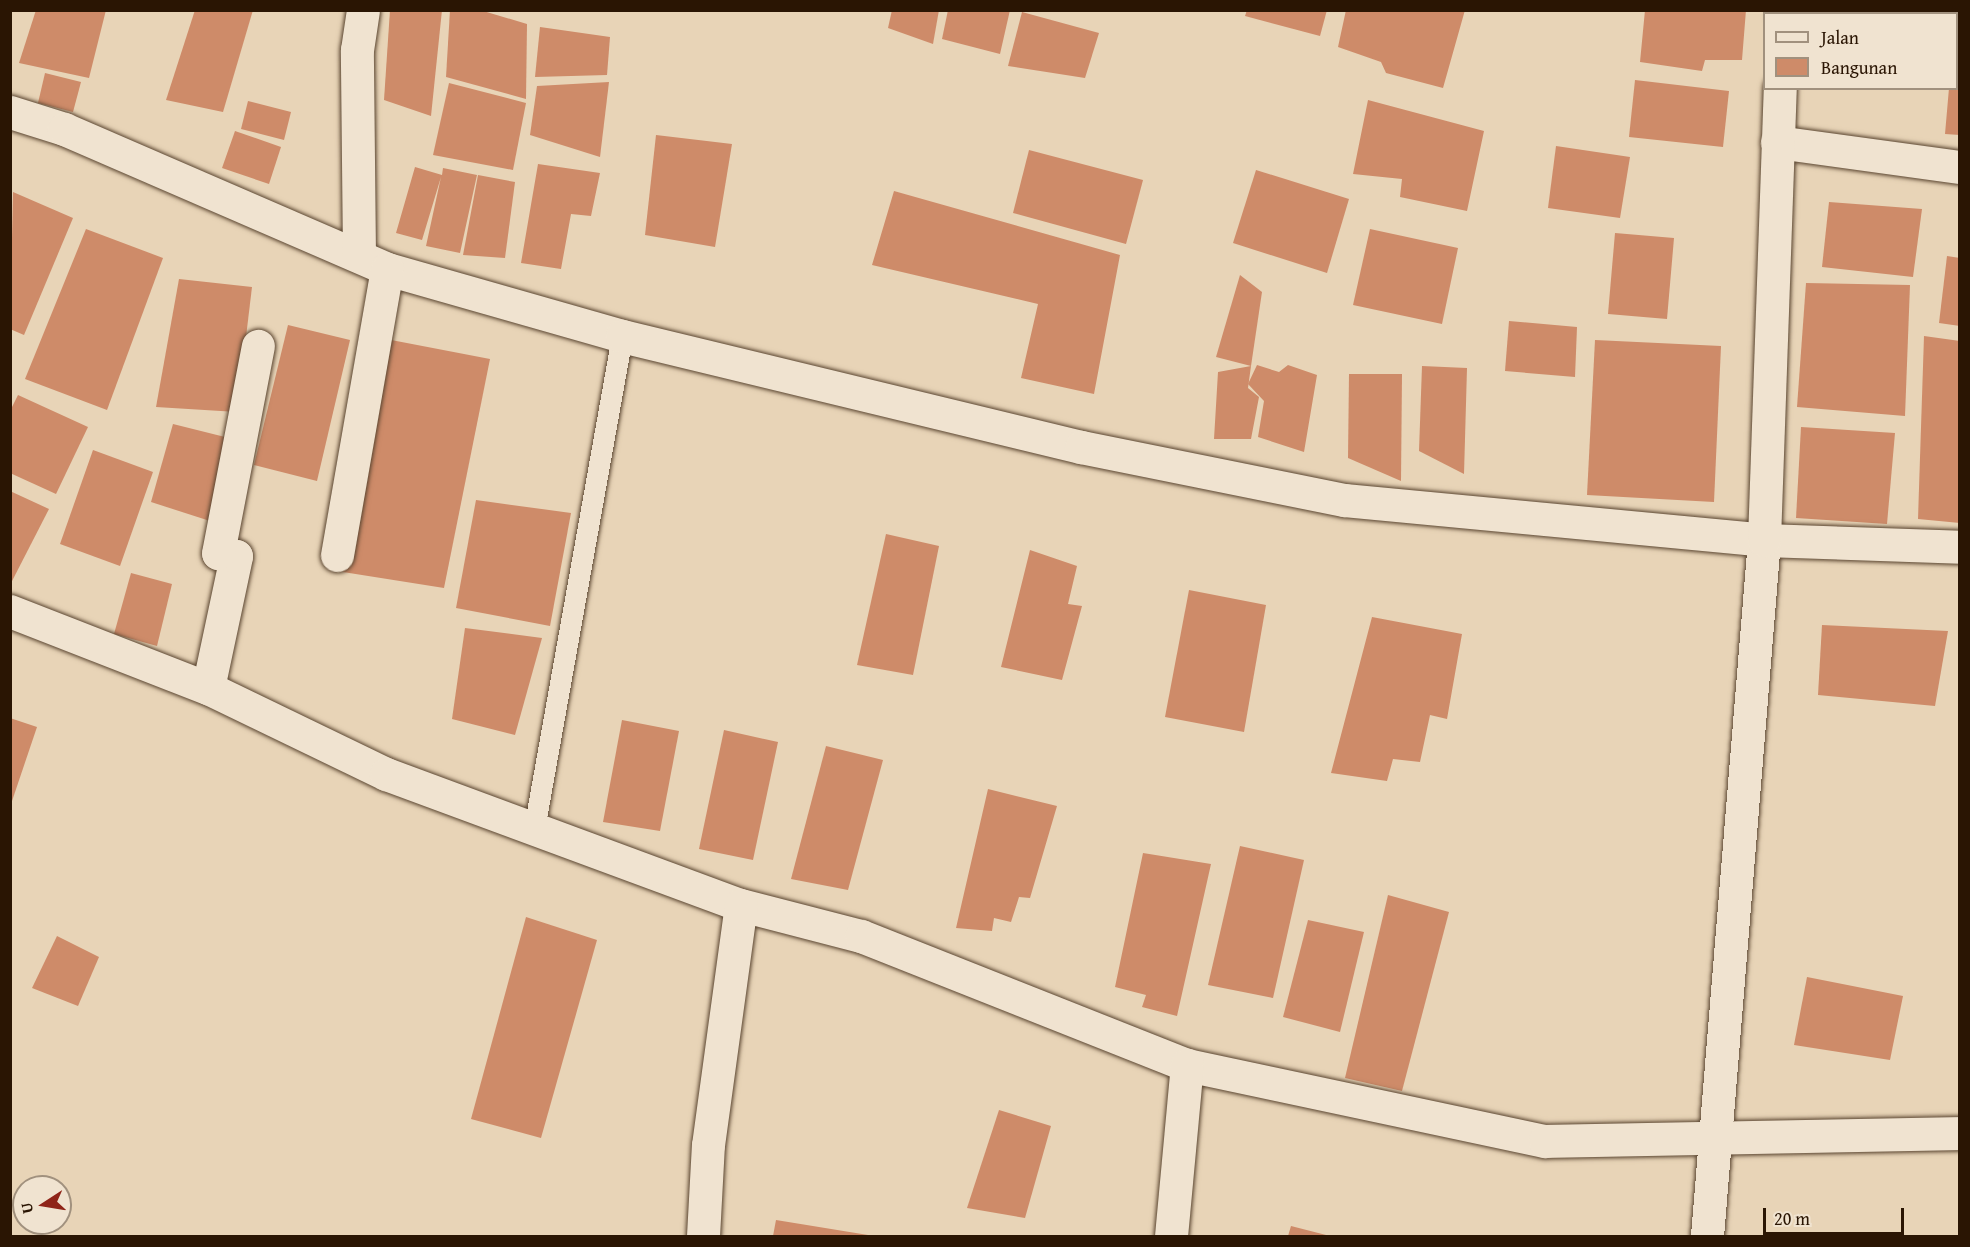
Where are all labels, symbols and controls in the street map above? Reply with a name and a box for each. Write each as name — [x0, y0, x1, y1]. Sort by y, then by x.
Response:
legend — [1763, 12, 1958, 90]
text: Jalan — [1821, 24, 1859, 51]
text: Bangunan — [1821, 54, 1897, 81]
north arrow — [12, 1175, 72, 1235]
scale bar — [1766, 1196, 1907, 1234]
text: U — [13, 1201, 39, 1216]
text: 20 m — [1774, 1205, 1810, 1232]

